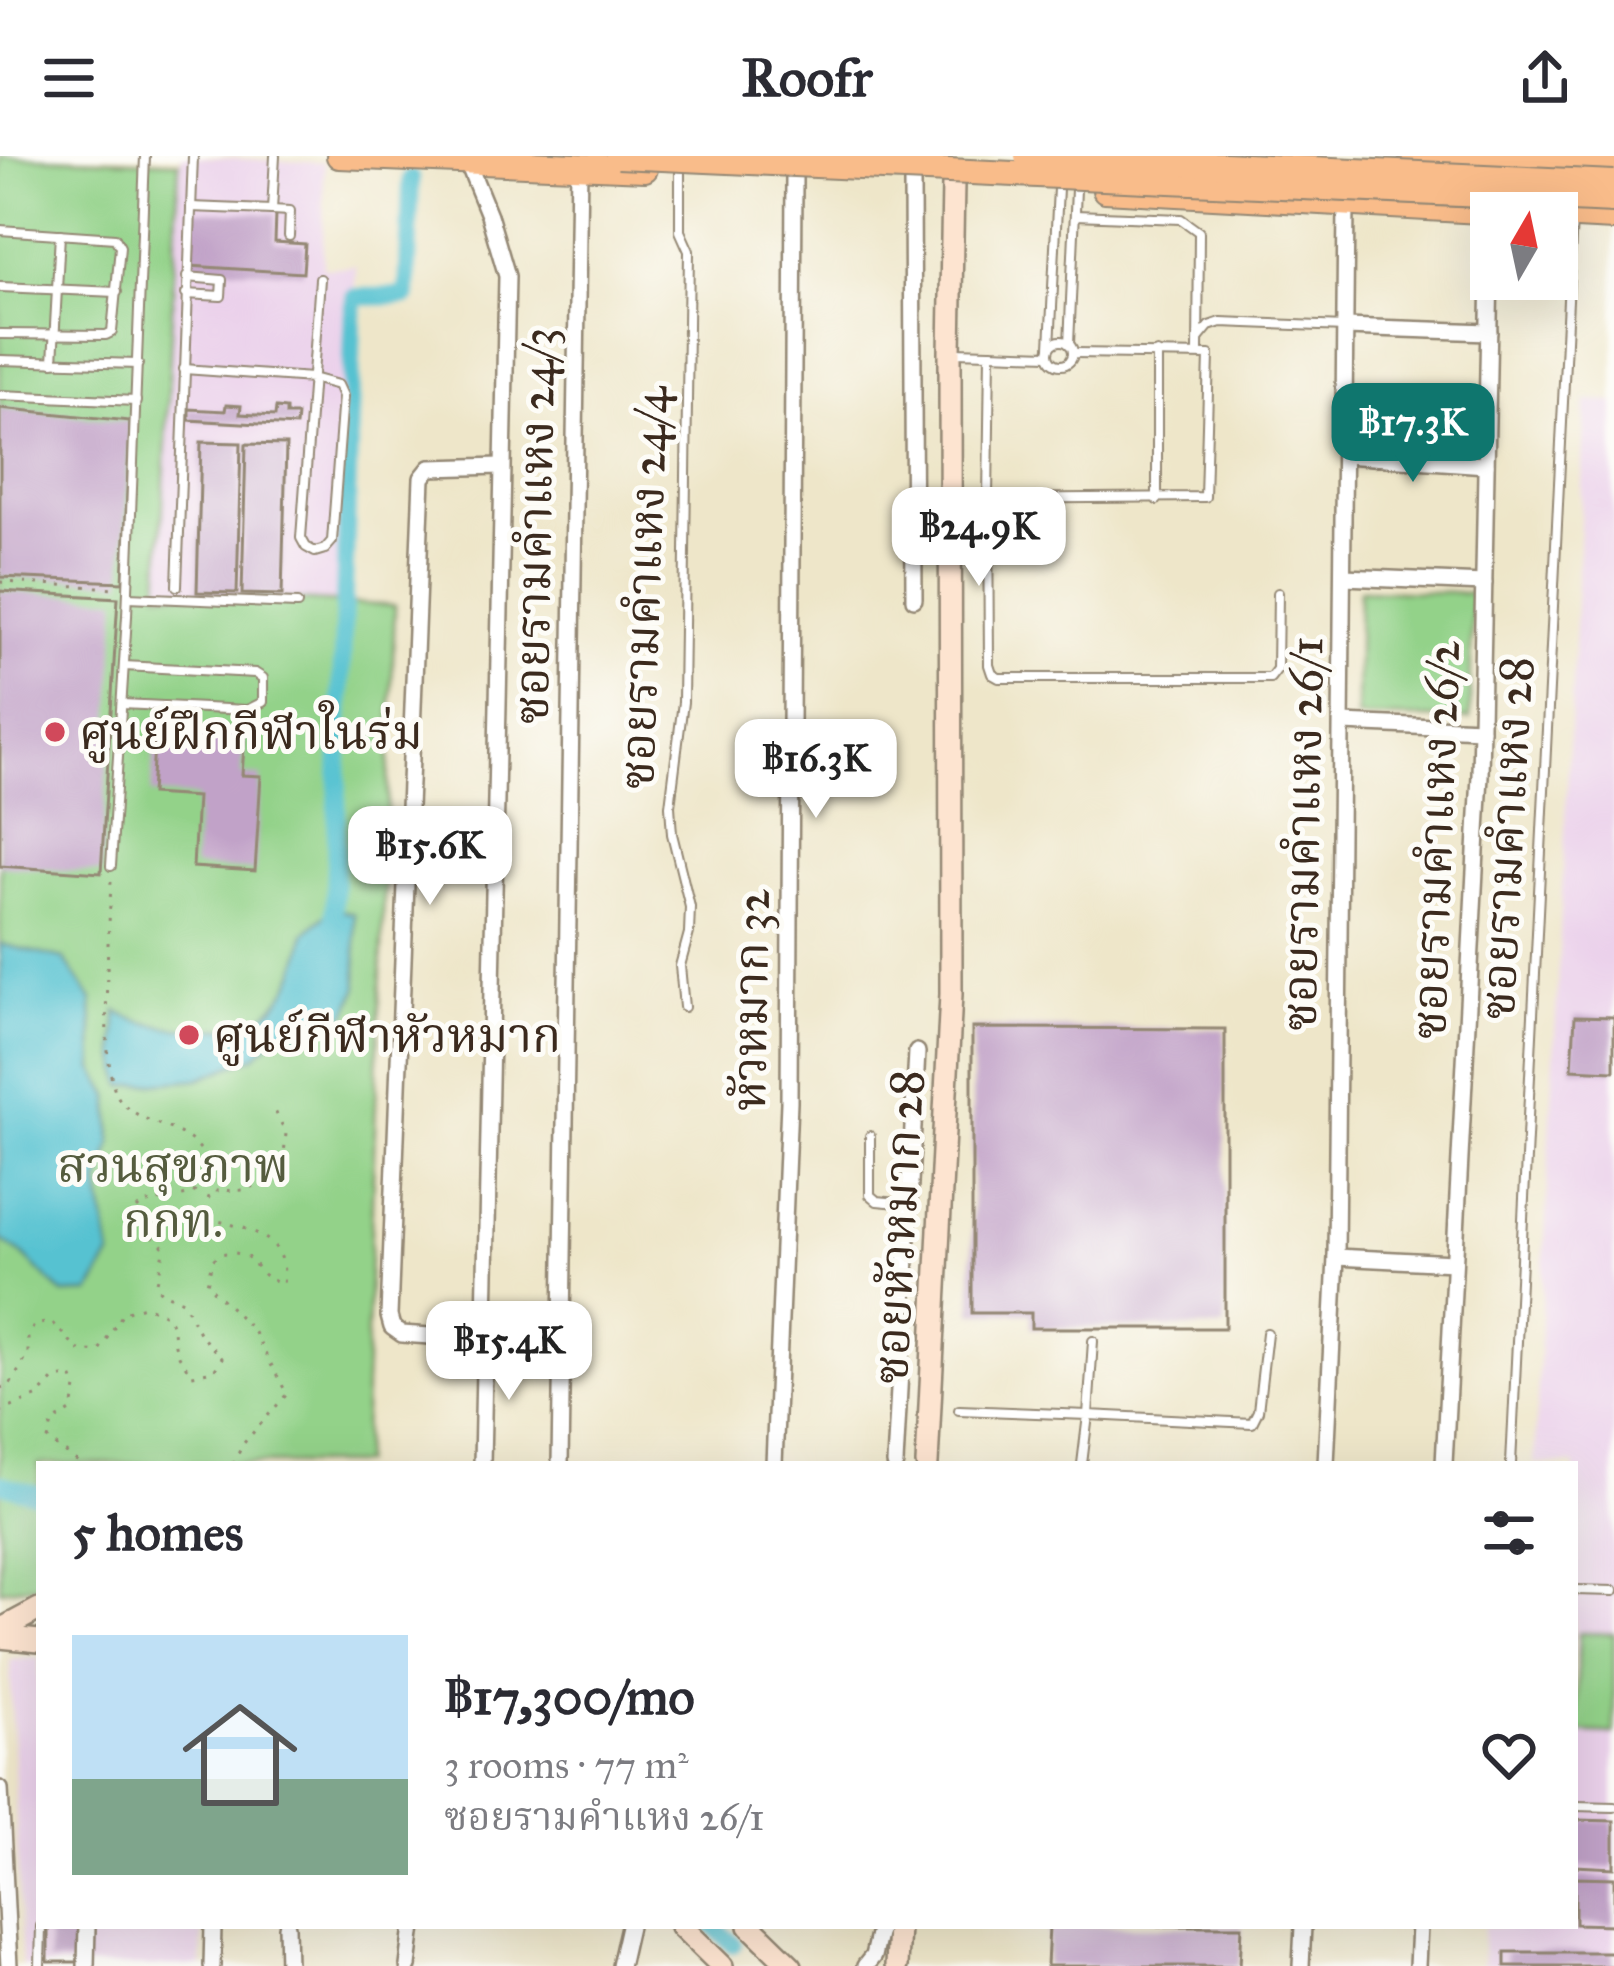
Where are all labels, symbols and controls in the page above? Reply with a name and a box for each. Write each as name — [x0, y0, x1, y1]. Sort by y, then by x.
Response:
icon: menu — [36, 45, 102, 111]
text: Roofr — [741, 45, 873, 111]
icon: share — [1512, 45, 1578, 111]
north arrow — [1470, 192, 1578, 300]
map controls — [1470, 192, 1578, 300]
street label: ซอยรามคำแหง 24/3 — [502, 327, 567, 725]
pin: ฿17.3K — [1315, 383, 1511, 485]
street label: ซอยรามคำแหง 24/4 — [607, 384, 680, 791]
text: ฿17.3K — [1359, 398, 1467, 446]
pin: ฿24.9K — [881, 487, 1077, 589]
text: ฿24.9K — [919, 502, 1039, 550]
street label: ซอยรามคำแหง 26/1 — [1270, 636, 1335, 1032]
street label: ซอยรามคำแหง 26/2 — [1399, 639, 1472, 1041]
street label: ซอยรามคำแหง 28 — [1468, 655, 1545, 1021]
place label: ศูนย์ฝึกกีฬาในร่ม — [79, 700, 423, 763]
marker: ศูนย์ฝึกกีฬาในร่ม — [42, 719, 68, 745]
pin: ฿16.3K — [718, 719, 914, 821]
text: ฿16.3K — [762, 734, 870, 782]
pin: ฿15.6K — [332, 806, 528, 908]
text: ฿15.6K — [375, 821, 485, 869]
street label: หัวหมาก 32 — [719, 888, 782, 1112]
place label: ศูนย์กีฬาหัวหมาก — [213, 1006, 561, 1066]
marker: ศูนย์กีฬาหัวหมาก — [176, 1022, 202, 1048]
street label: ซอยหัวหมาก 28 — [861, 1068, 936, 1386]
park label: สวนสุขภาพ กกท. — [57, 1136, 289, 1250]
pin: ฿15.4K — [411, 1301, 607, 1403]
text: ฿15.4K — [453, 1316, 565, 1364]
icon: filters — [1476, 1500, 1542, 1566]
text: 5 homes — [72, 1502, 243, 1564]
text: ฿17,300/mo — [444, 1666, 695, 1728]
icon: home — [168, 1683, 312, 1827]
icon: heart — [1476, 1722, 1542, 1788]
text: 3 rooms · 77 m² — [444, 1741, 689, 1789]
text: ซอยรามคำแหง 26/1 — [444, 1793, 765, 1841]

